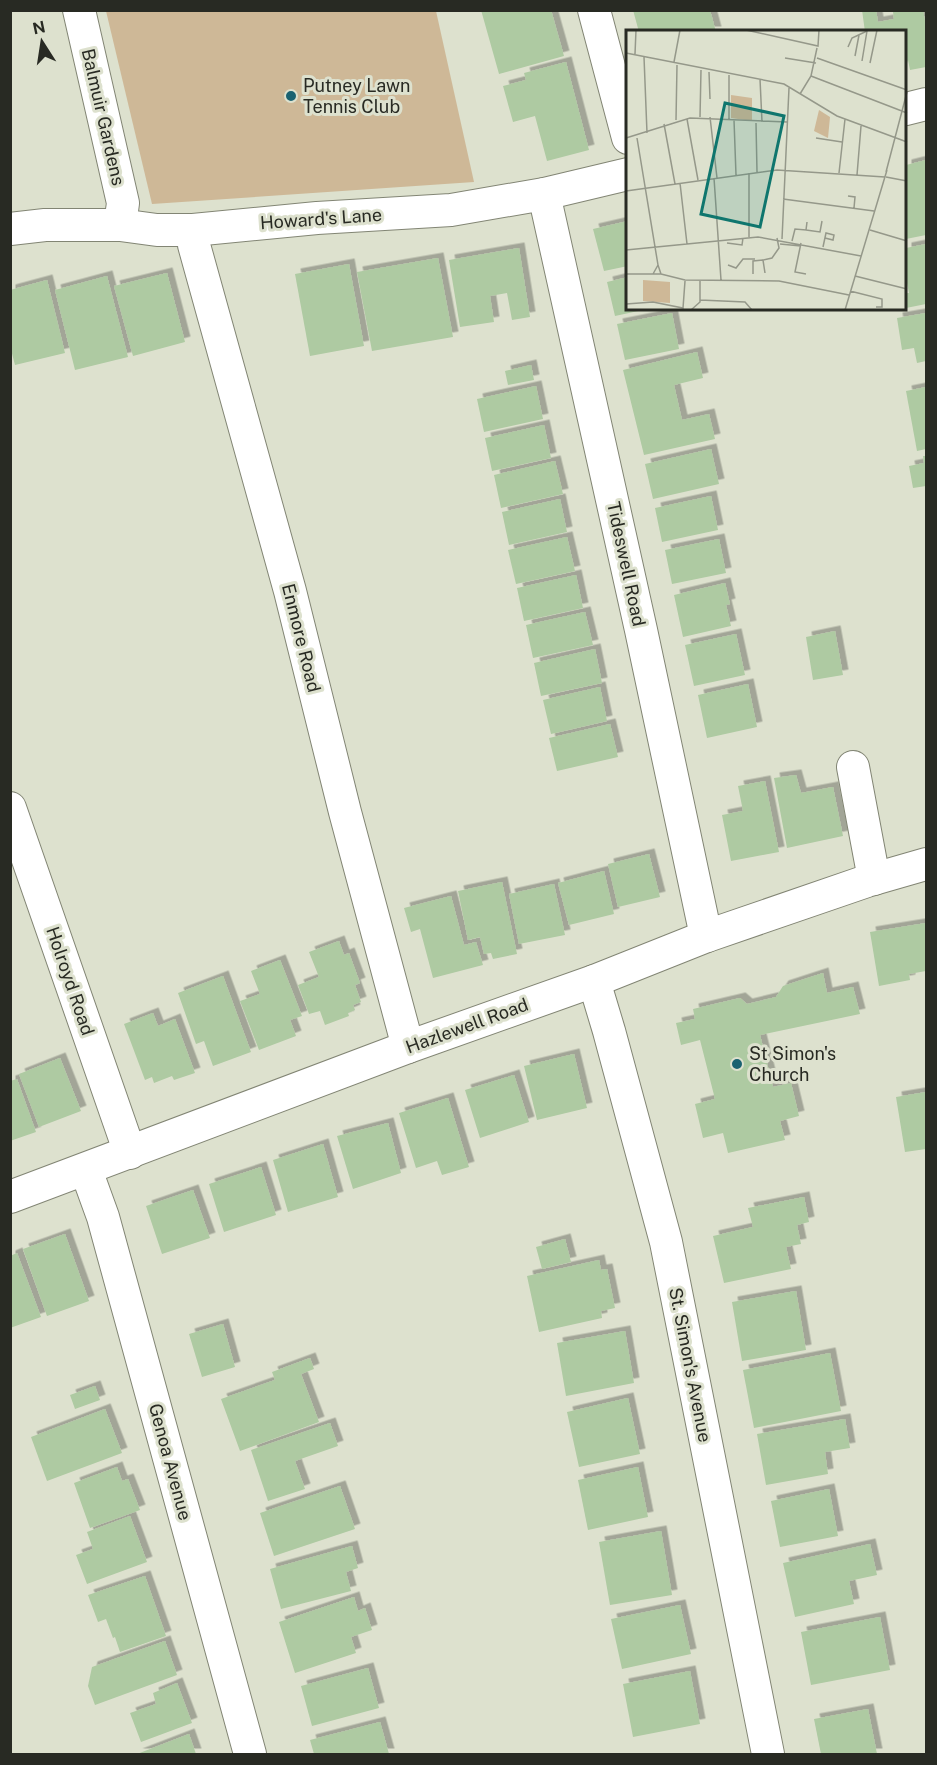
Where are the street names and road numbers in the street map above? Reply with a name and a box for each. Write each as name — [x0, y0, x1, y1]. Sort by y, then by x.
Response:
street label: Balmuir Gardens — [78, 46, 129, 187]
street label: Howard's Lane — [259, 204, 383, 233]
street label: Tideswell Road — [603, 500, 650, 628]
street label: Enmore Road — [278, 581, 325, 694]
street label: Holroyd Road — [42, 924, 99, 1038]
street label: Hazlewell Road — [403, 994, 531, 1057]
street label: St. Simon's Avenue — [665, 1286, 716, 1444]
street label: Genoa Avenue — [145, 1401, 196, 1523]

